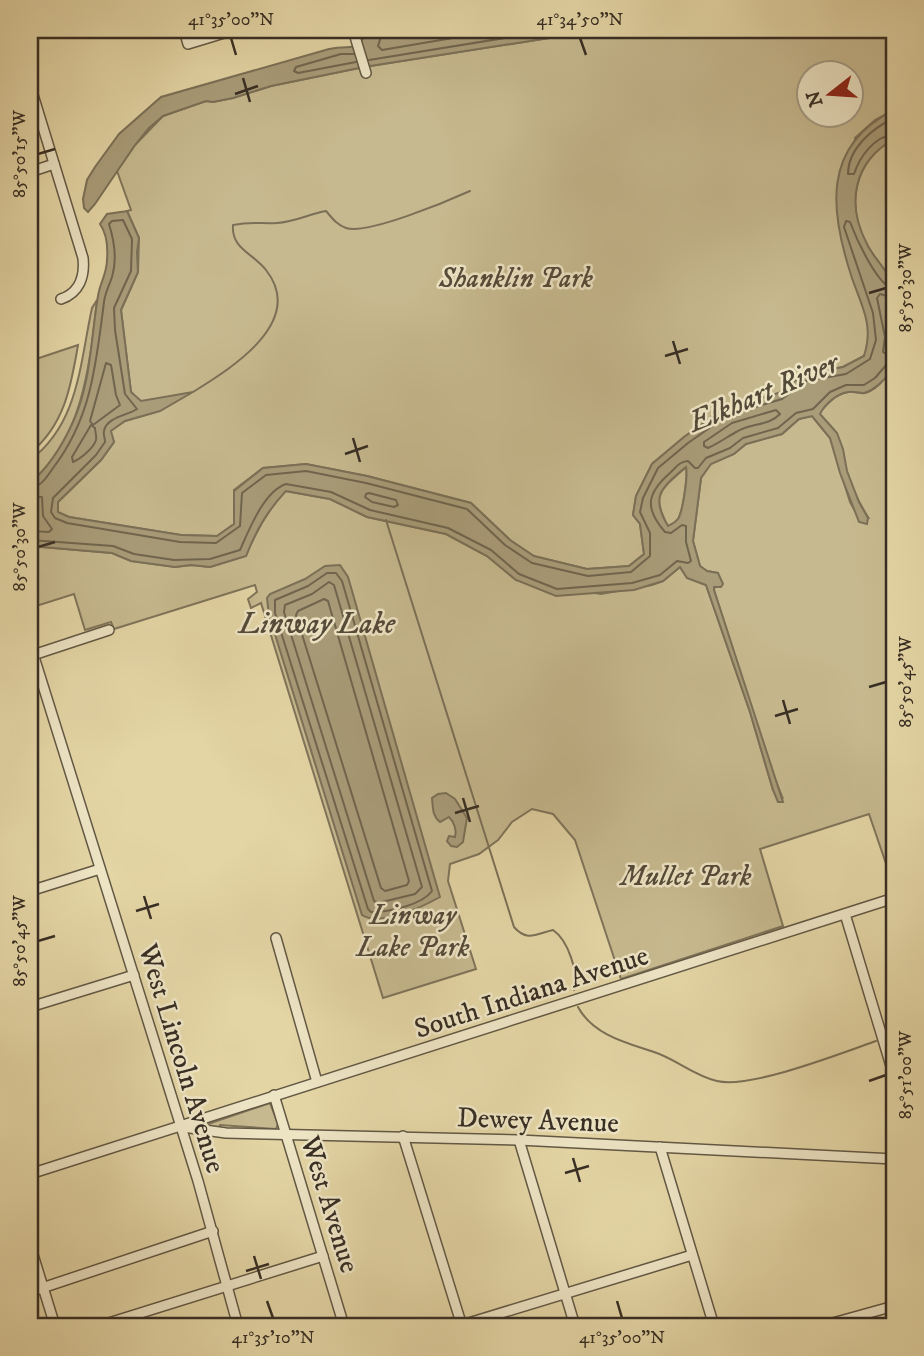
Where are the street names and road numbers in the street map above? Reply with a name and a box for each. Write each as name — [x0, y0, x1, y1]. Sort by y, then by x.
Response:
street label: South Indiana Avenue — [410, 938, 653, 1047]
street label: West Lincoln Avenue — [130, 939, 233, 1177]
street label: Dewey Avenue — [456, 1100, 619, 1141]
street label: West Avenue — [292, 1131, 367, 1277]

